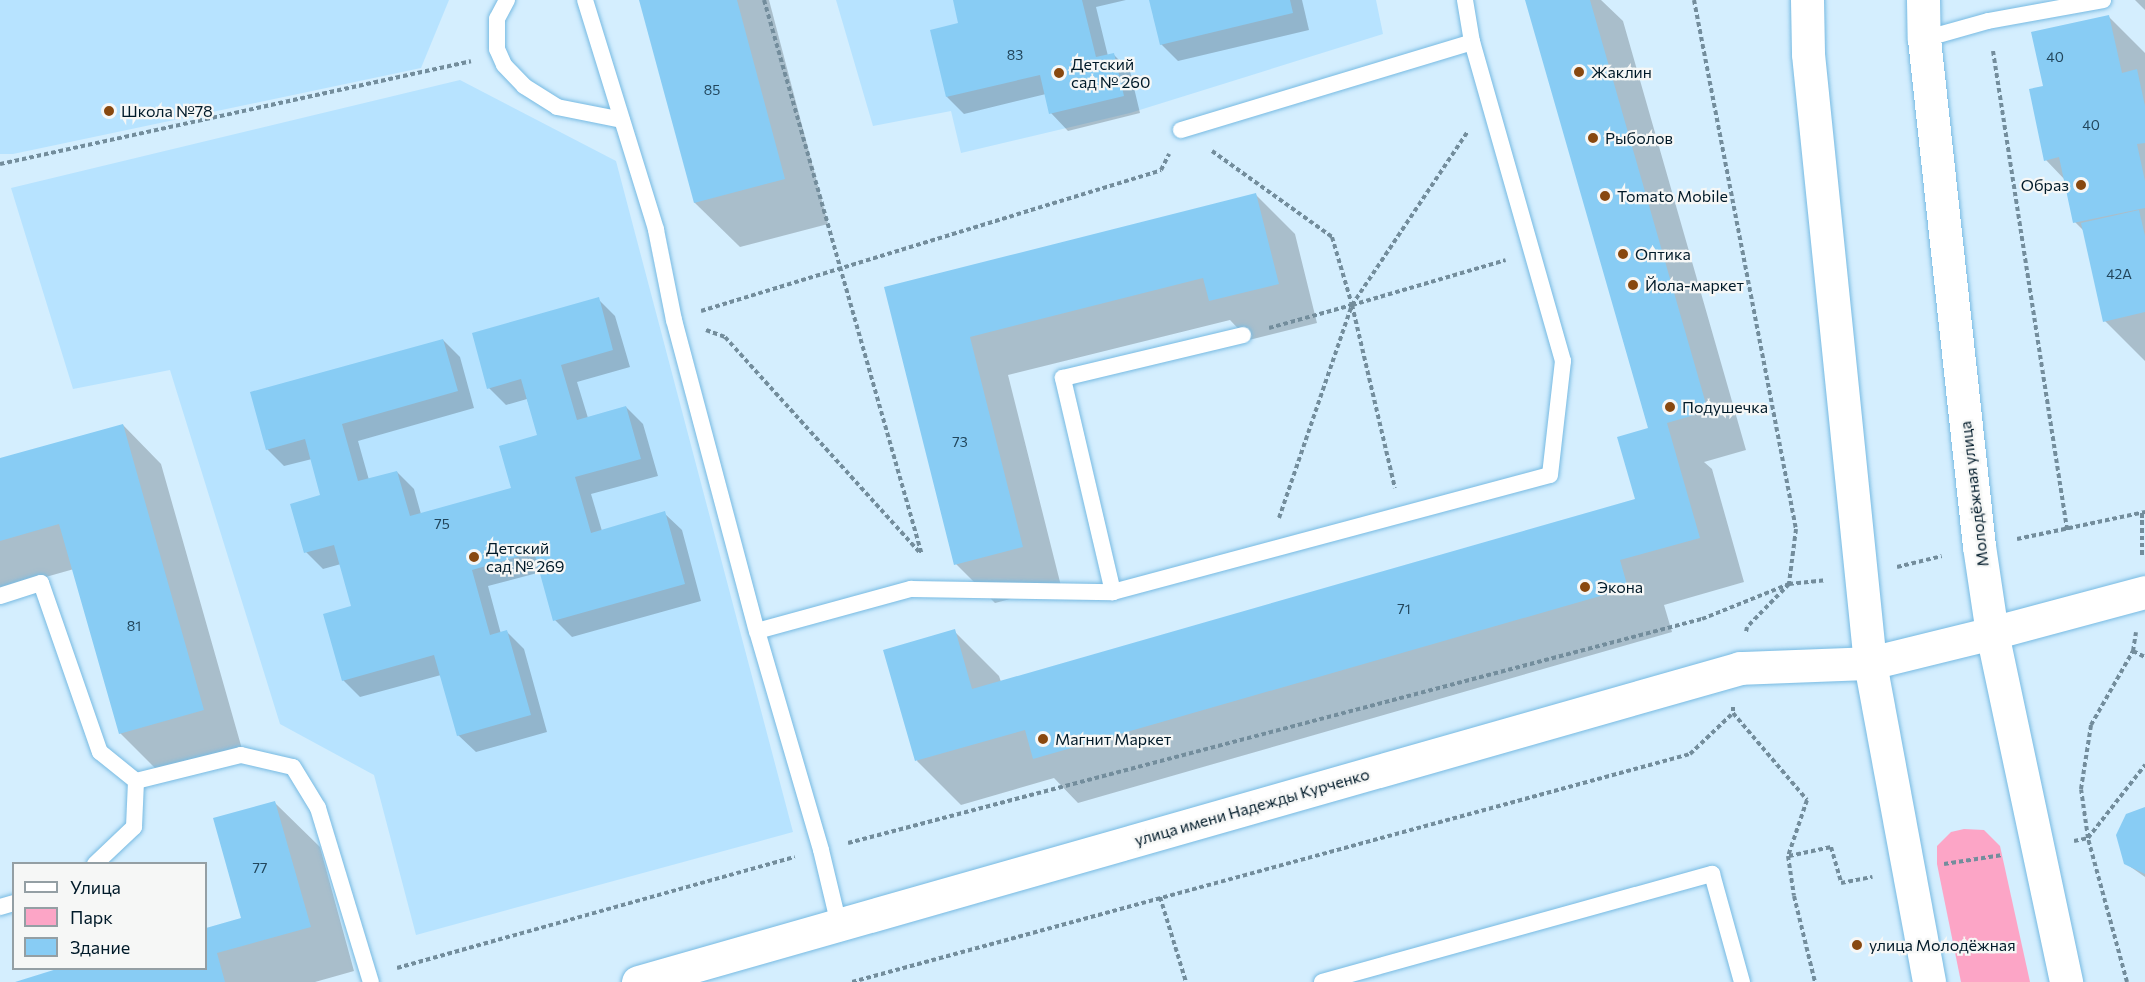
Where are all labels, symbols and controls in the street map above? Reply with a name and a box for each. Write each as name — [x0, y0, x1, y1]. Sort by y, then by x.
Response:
house number: 83 — [1007, 47, 1023, 63]
house number: 40 — [2046, 49, 2064, 65]
place label: Детский сад № 260 — [1071, 54, 1150, 92]
place label: Жаклин — [1591, 62, 1652, 82]
marker: Жаклин — [1572, 65, 1586, 79]
marker: Детский сад № 260 — [1052, 66, 1066, 80]
house number: 85 — [704, 82, 720, 98]
place label: Школа №78 — [121, 101, 213, 121]
marker: Школа №78 — [102, 104, 116, 118]
house number: 40 — [2082, 117, 2100, 133]
place label: Рыболов — [1605, 128, 1673, 148]
marker: Рыболов — [1586, 131, 1600, 145]
place label: Образ — [2021, 175, 2069, 195]
marker: Образ — [2074, 178, 2088, 192]
place label: Tomato Mobile — [1617, 186, 1728, 206]
marker: Tomato Mobile — [1598, 189, 1612, 203]
place label: Оптика — [1635, 244, 1691, 264]
marker: Оптика — [1616, 247, 1630, 261]
house number: 42А — [2106, 266, 2132, 282]
place label: Йола-маркет — [1645, 275, 1744, 295]
marker: Йола-маркет — [1626, 278, 1640, 292]
place label: Подушечка — [1682, 397, 1768, 417]
marker: Подушечка — [1663, 400, 1677, 414]
street label: Молодёжная улица — [1956, 420, 1992, 568]
house number: 73 — [952, 434, 968, 450]
house number: 75 — [434, 516, 450, 532]
place label: Детский сад № 269 — [486, 538, 565, 576]
marker: Детский сад № 269 — [467, 550, 481, 564]
place label: Экона — [1597, 577, 1643, 597]
marker: Экона — [1578, 580, 1592, 594]
house number: 71 — [1397, 601, 1411, 617]
house number: 81 — [127, 618, 141, 634]
place label: Магнит Маркет — [1055, 729, 1171, 749]
marker: Магнит Маркет — [1036, 732, 1050, 746]
street label: улица имени Надежды Курченко — [1132, 764, 1372, 850]
house number: 77 — [253, 860, 267, 876]
legend — [12, 862, 207, 970]
text: Улица — [70, 876, 121, 898]
text: Парк — [70, 906, 113, 928]
place label: улица Молодёжная — [1869, 935, 2016, 955]
text: Здание — [70, 936, 130, 958]
marker: улица Молодёжная — [1850, 938, 1864, 952]

